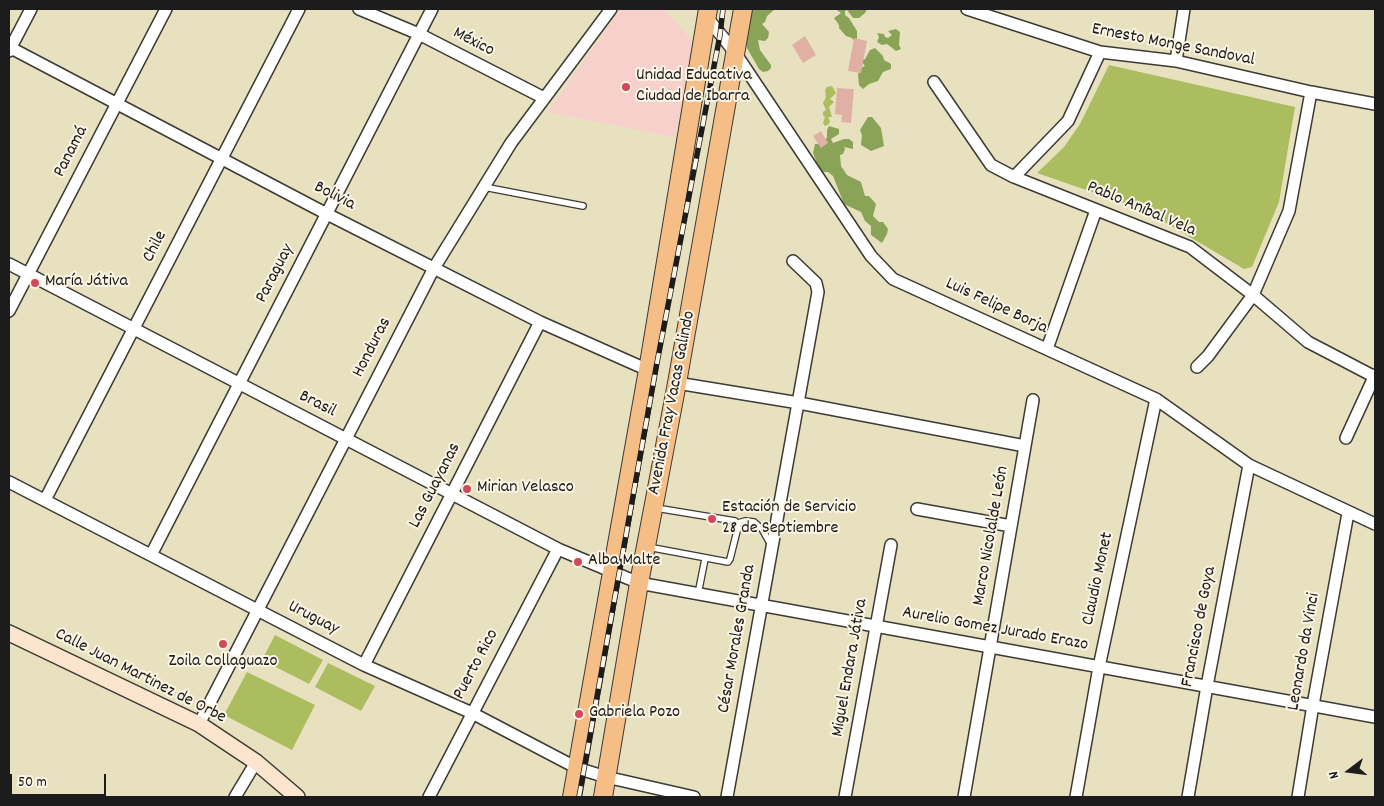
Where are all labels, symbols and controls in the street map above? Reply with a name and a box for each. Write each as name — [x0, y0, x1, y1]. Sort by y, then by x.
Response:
street label: Ernesto Monge Sandoval — [1090, 20, 1256, 72]
street label: México — [449, 23, 497, 63]
place label: Unidad Educativa Ciudad de Ibarra — [636, 66, 752, 108]
marker: Unidad Educativa Ciudad de Ibarra — [620, 81, 632, 93]
street label: Panamá — [50, 123, 94, 181]
street label: Pablo Aníbal Vela — [1083, 177, 1199, 243]
street label: Bolivia — [310, 178, 358, 216]
street label: Chile — [139, 228, 173, 266]
street label: Paraguay — [252, 241, 300, 307]
place label: María Játiva — [45, 272, 128, 294]
street label: Luis Felipe Borja — [941, 274, 1051, 340]
marker: María Játiva — [29, 277, 41, 289]
street label: Avenida Fray Vacas Galindo — [645, 309, 701, 497]
street label: Honduras — [349, 314, 397, 382]
street label: Brasil — [295, 387, 339, 423]
street label: Las Guayanas — [405, 440, 467, 532]
street label: Marco Nicolalde León — [969, 464, 1015, 608]
place label: Mirian Velasco — [477, 478, 574, 500]
marker: Mirian Velasco — [461, 483, 473, 495]
place label: Estación de Servicio 28 de Septiembre — [722, 498, 856, 540]
marker: Estación de Servicio 28 de Septiembre — [706, 513, 718, 525]
street label: Claudio Monet — [1079, 530, 1119, 628]
place label: Alba Malte — [588, 551, 660, 573]
marker: Alba Malte — [572, 556, 584, 568]
street label: César Morales Granda — [714, 563, 762, 715]
street label: Francisco de Goya — [1178, 565, 1222, 689]
street label: Leonardo da Vinci — [1284, 591, 1326, 713]
street label: Uruguay — [284, 597, 342, 641]
street label: Miguel Endara Játiva — [828, 597, 874, 739]
street label: Aurelio Gomez Jurado Erazo — [900, 603, 1090, 657]
street label: Calle Juan Martinez de Orbe — [51, 624, 229, 730]
street label: Puerto Rico — [449, 626, 505, 704]
marker: Zoila Collaguazo — [217, 638, 229, 650]
place label: Zoila Collaguazo — [169, 652, 277, 674]
place label: Gabriela Pozo — [589, 703, 680, 725]
marker: Gabriela Pozo — [573, 708, 585, 720]
north arrow — [1324, 746, 1374, 796]
scale bar — [12, 764, 109, 796]
text: N — [1324, 769, 1345, 781]
text: 50 m — [18, 772, 47, 794]

